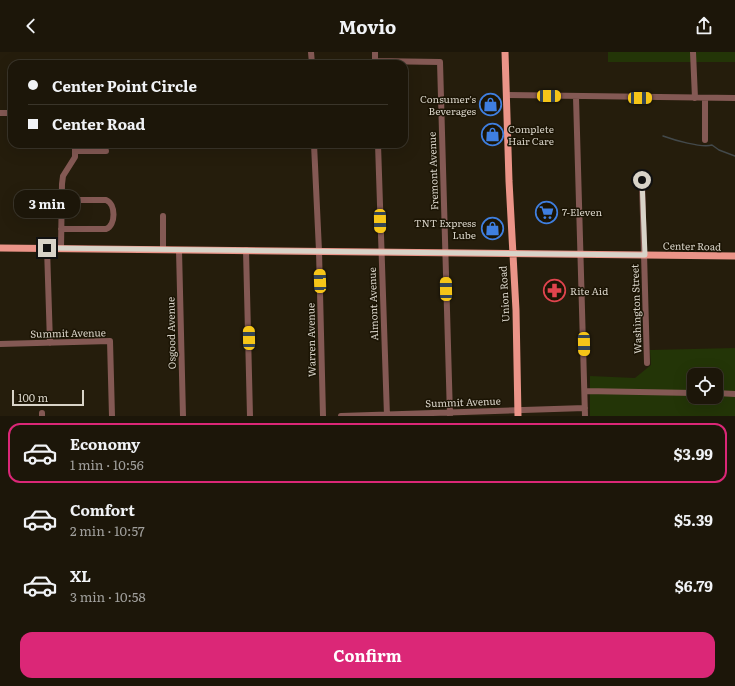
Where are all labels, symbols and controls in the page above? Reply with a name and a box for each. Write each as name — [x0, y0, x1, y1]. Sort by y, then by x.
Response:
text: Movio — [339, 13, 396, 40]
icon: back — [20, 15, 42, 37]
icon: share — [693, 15, 715, 37]
text: Center Point Circle — [52, 74, 197, 97]
car — [537, 90, 561, 102]
place label: Consumer's Beverages — [420, 91, 476, 118]
shop icon: Consumer's Beverages — [478, 92, 504, 118]
car — [628, 92, 652, 104]
text: Center Road — [52, 112, 145, 135]
place label: Complete Hair Care — [508, 121, 554, 148]
shop icon: Complete Hair Care — [479, 122, 505, 148]
street label: Fremont Avenue — [424, 132, 441, 211]
route start — [633, 171, 651, 189]
callout: 3 min — [14, 190, 80, 218]
text: 3 min — [29, 194, 65, 213]
supermarket icon: 7-Eleven — [533, 199, 559, 225]
place label: 7-Eleven — [562, 204, 602, 219]
car — [374, 209, 386, 233]
place label: TNT Express Lube — [414, 215, 476, 242]
shop icon: TNT Express Lube — [479, 216, 505, 242]
street label: Center Road — [663, 237, 721, 254]
route end — [38, 239, 56, 257]
street label: Washington Street — [626, 264, 645, 354]
street label: Union Road — [495, 265, 512, 323]
street label: Almont Avenue — [364, 267, 381, 341]
car — [314, 269, 326, 293]
car — [440, 277, 452, 301]
pharmacy icon: Rite Aid — [542, 278, 568, 304]
place label: Rite Aid — [570, 283, 608, 298]
street label: Osgood Avenue — [162, 297, 179, 369]
street label: Warren Avenue — [302, 303, 319, 377]
street label: Summit Avenue — [30, 324, 106, 341]
car — [243, 326, 255, 350]
car — [578, 332, 590, 356]
map controls — [687, 368, 723, 404]
button: locate — [687, 368, 723, 404]
scale bar — [12, 388, 84, 407]
text: 100 m — [18, 389, 48, 405]
street label: Summit Avenue — [425, 393, 501, 410]
text: Economy — [70, 432, 140, 455]
icon: car — [22, 435, 58, 471]
text: $3.99 — [673, 442, 713, 465]
text: 1 min · 10:56 — [70, 455, 144, 474]
text: Comfort — [70, 498, 135, 521]
icon: car — [22, 501, 58, 537]
text: $5.39 — [674, 508, 713, 531]
text: 2 min · 10:57 — [70, 521, 145, 540]
text: XL — [70, 564, 91, 587]
icon: car — [22, 567, 58, 603]
text: $6.79 — [675, 574, 713, 597]
text: 3 min · 10:58 — [70, 587, 146, 606]
button: Confirm — [20, 632, 715, 678]

